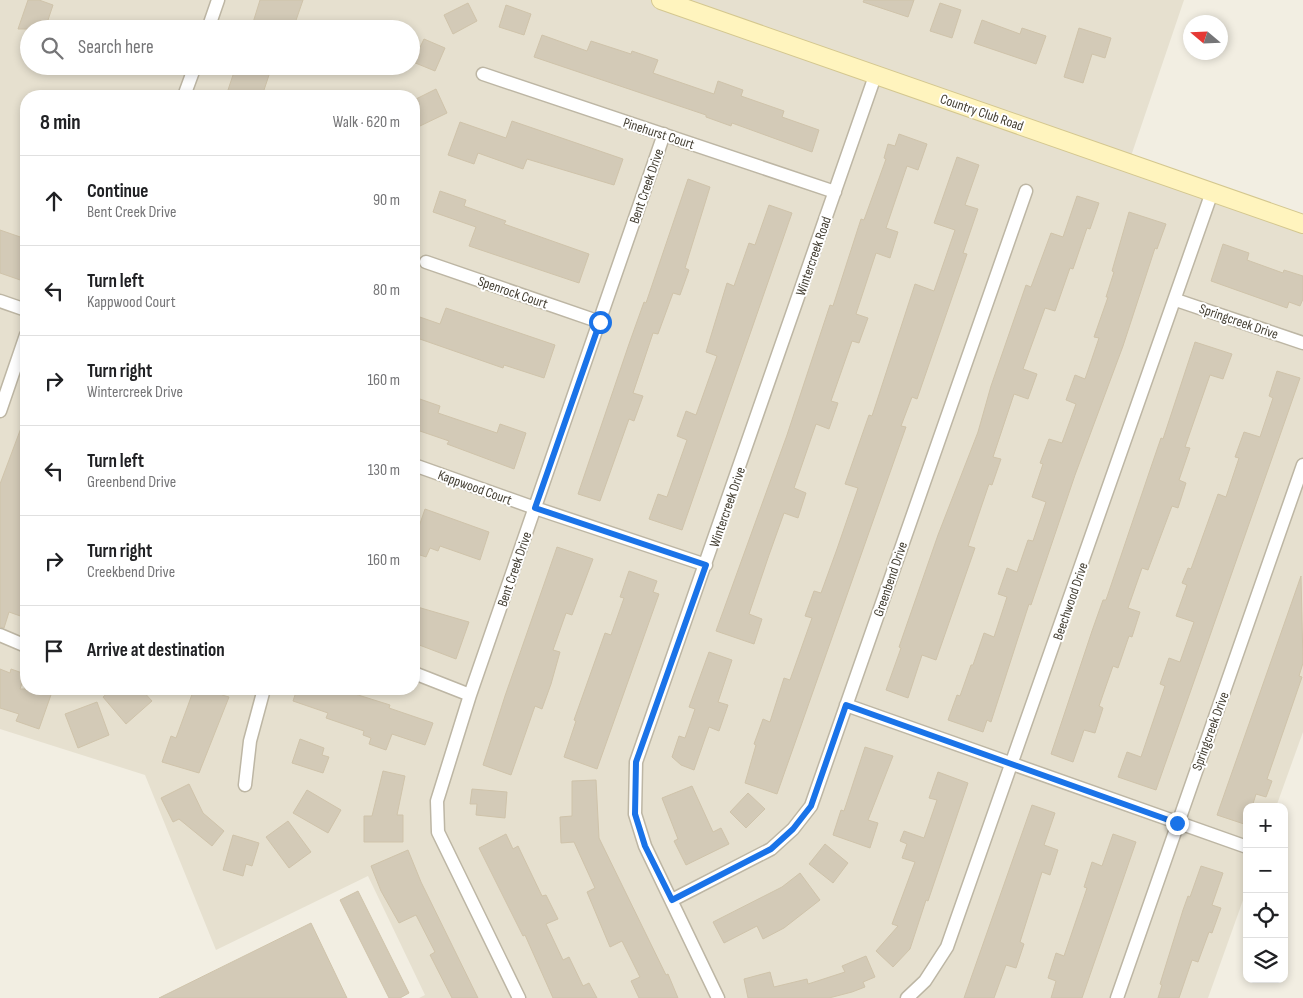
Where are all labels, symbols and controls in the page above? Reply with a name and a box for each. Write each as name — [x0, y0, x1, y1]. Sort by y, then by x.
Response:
north arrow — [1183, 15, 1228, 60]
search box — [20, 20, 420, 75]
icon: search — [38, 34, 66, 62]
text: Search here — [78, 36, 154, 59]
street label: Country Club Road — [938, 90, 1026, 135]
text: 8 min — [40, 110, 81, 135]
text: Walk · 620 m — [333, 113, 400, 132]
street label: Pinehurst Court — [621, 114, 697, 153]
street label: Bent Creek Drive — [626, 146, 667, 226]
text: Continue — [87, 180, 148, 203]
icon: ahead — [40, 187, 68, 215]
text: 90 m — [373, 191, 400, 210]
text: Bent Creek Drive — [87, 203, 176, 222]
street label: Wintercreek Road — [792, 214, 835, 298]
text: Turn left — [87, 270, 144, 293]
street label: Spenrock Court — [476, 273, 550, 312]
icon: left — [40, 277, 68, 305]
text: 80 m — [373, 281, 400, 300]
text: Kappwood Court — [87, 293, 176, 312]
street label: Springcreek Drive — [1197, 300, 1281, 343]
route start — [589, 311, 612, 334]
text: Turn right — [87, 360, 152, 383]
icon: right — [40, 367, 68, 395]
text: 160 m — [367, 371, 400, 390]
text: Wintercreek Drive — [87, 383, 183, 402]
text: Turn left — [87, 450, 144, 473]
icon: left — [40, 457, 68, 485]
text: 130 m — [368, 461, 400, 480]
street label: Wintercreek Drive — [706, 465, 749, 550]
street label: Kappwood Court — [436, 466, 514, 509]
text: Greenbend Drive — [87, 473, 176, 492]
street label: Bent Creek Drive — [494, 529, 535, 609]
text: Turn right — [87, 540, 152, 563]
street label: Greenbend Drive — [870, 540, 911, 619]
icon: right — [40, 547, 68, 575]
text: 160 m — [367, 551, 400, 570]
street label: Beechwood Drive — [1049, 560, 1092, 642]
text: Creekbend Drive — [87, 563, 175, 582]
icon: arrive — [40, 637, 68, 665]
text: Arrive at destination — [87, 639, 225, 662]
street label: Springcreek Drive — [1188, 689, 1233, 773]
map controls — [1243, 803, 1288, 983]
button: + — [1243, 803, 1288, 848]
route end — [1166, 812, 1189, 835]
button: − — [1243, 848, 1288, 893]
button: locate — [1243, 893, 1288, 938]
button: layers — [1243, 938, 1288, 983]

